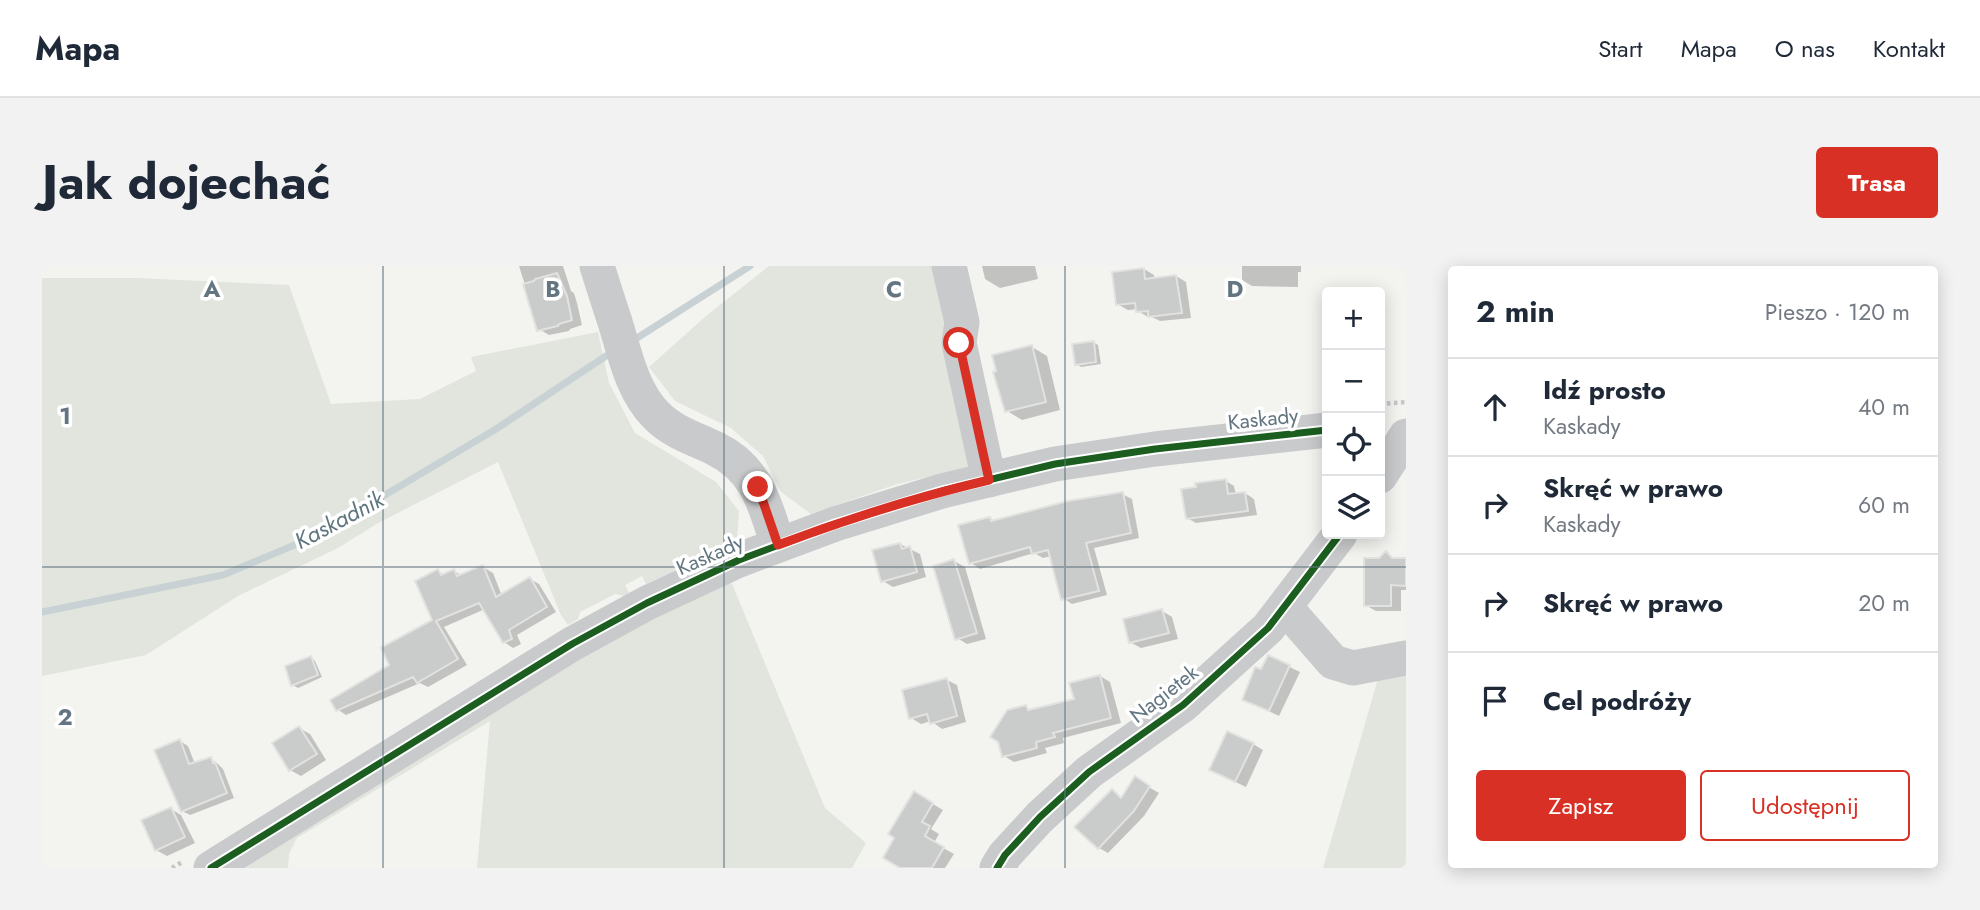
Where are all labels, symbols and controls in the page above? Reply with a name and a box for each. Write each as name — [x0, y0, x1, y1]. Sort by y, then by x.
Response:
text: Mapa — [35, 25, 120, 72]
text: Start — [1598, 31, 1643, 66]
text: Mapa — [1681, 31, 1737, 66]
text: O nas — [1775, 31, 1835, 66]
text: Kontakt — [1873, 31, 1945, 66]
text: Jak dojechać — [42, 147, 331, 217]
button: Trasa — [1816, 147, 1938, 218]
text: A — [203, 272, 221, 306]
text: B — [545, 272, 561, 306]
text: C — [886, 272, 902, 306]
text: D — [1227, 272, 1244, 306]
map controls — [1322, 287, 1385, 539]
button: + — [1322, 287, 1385, 350]
text: 2 min — [1476, 290, 1555, 333]
text: Pieszo · 120 m — [1765, 295, 1910, 329]
route start — [943, 327, 974, 358]
button: − — [1322, 350, 1385, 413]
text: Idź prosto — [1543, 371, 1666, 409]
icon: ahead — [1476, 388, 1514, 426]
text: 40 m — [1858, 390, 1910, 424]
text: 1 — [59, 399, 71, 433]
street label: Kaskady — [1226, 400, 1301, 438]
text: Kaskady — [1543, 409, 1621, 443]
button: locate — [1322, 413, 1385, 476]
text: Skręć w prawo — [1543, 469, 1723, 507]
route end — [742, 471, 773, 502]
button: layers — [1322, 476, 1385, 539]
water label: Kaskadnik — [288, 482, 391, 558]
icon: right — [1476, 486, 1514, 524]
text: 60 m — [1858, 488, 1910, 522]
text: Kaskady — [1543, 507, 1621, 541]
street label: Kaskady — [671, 527, 749, 583]
icon: right — [1476, 584, 1514, 622]
text: Skręć w prawo — [1543, 584, 1723, 622]
text: 20 m — [1858, 586, 1910, 620]
street label: Nagietek — [1123, 657, 1205, 730]
icon: arrive — [1476, 682, 1514, 720]
text: Cel podróży — [1543, 682, 1691, 720]
text: 2 — [57, 700, 73, 734]
button: Zapisz — [1476, 770, 1686, 841]
button: Udostępnij — [1700, 770, 1910, 841]

